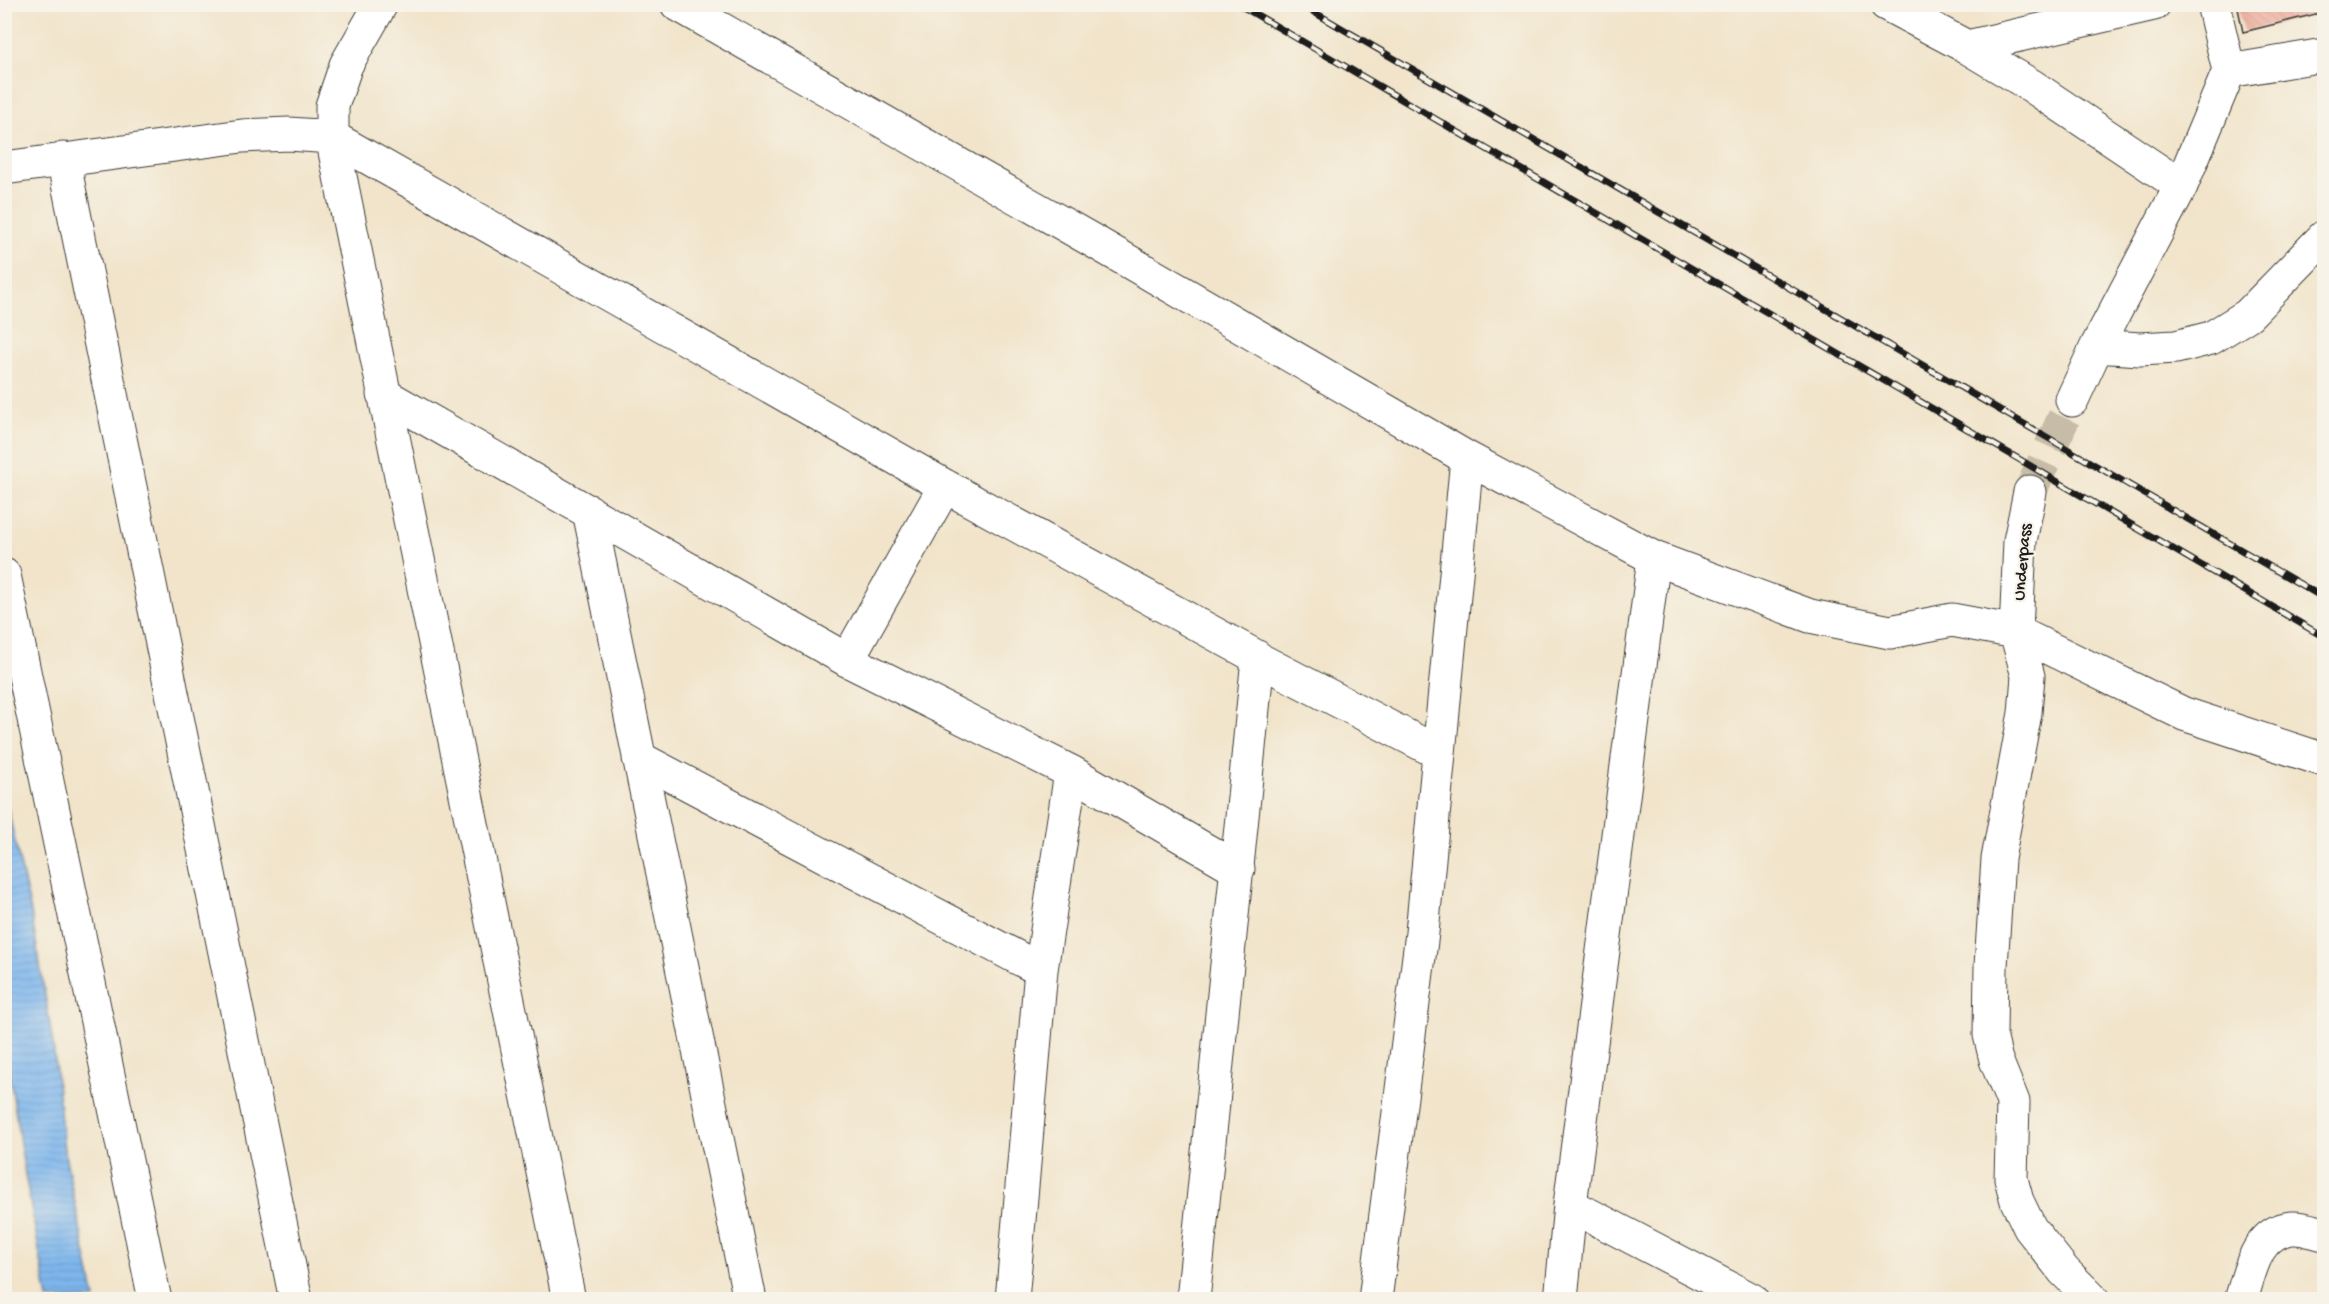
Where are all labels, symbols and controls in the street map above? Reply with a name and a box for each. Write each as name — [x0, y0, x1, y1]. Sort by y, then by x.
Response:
street label: Underpass — [2010, 521, 2037, 602]

